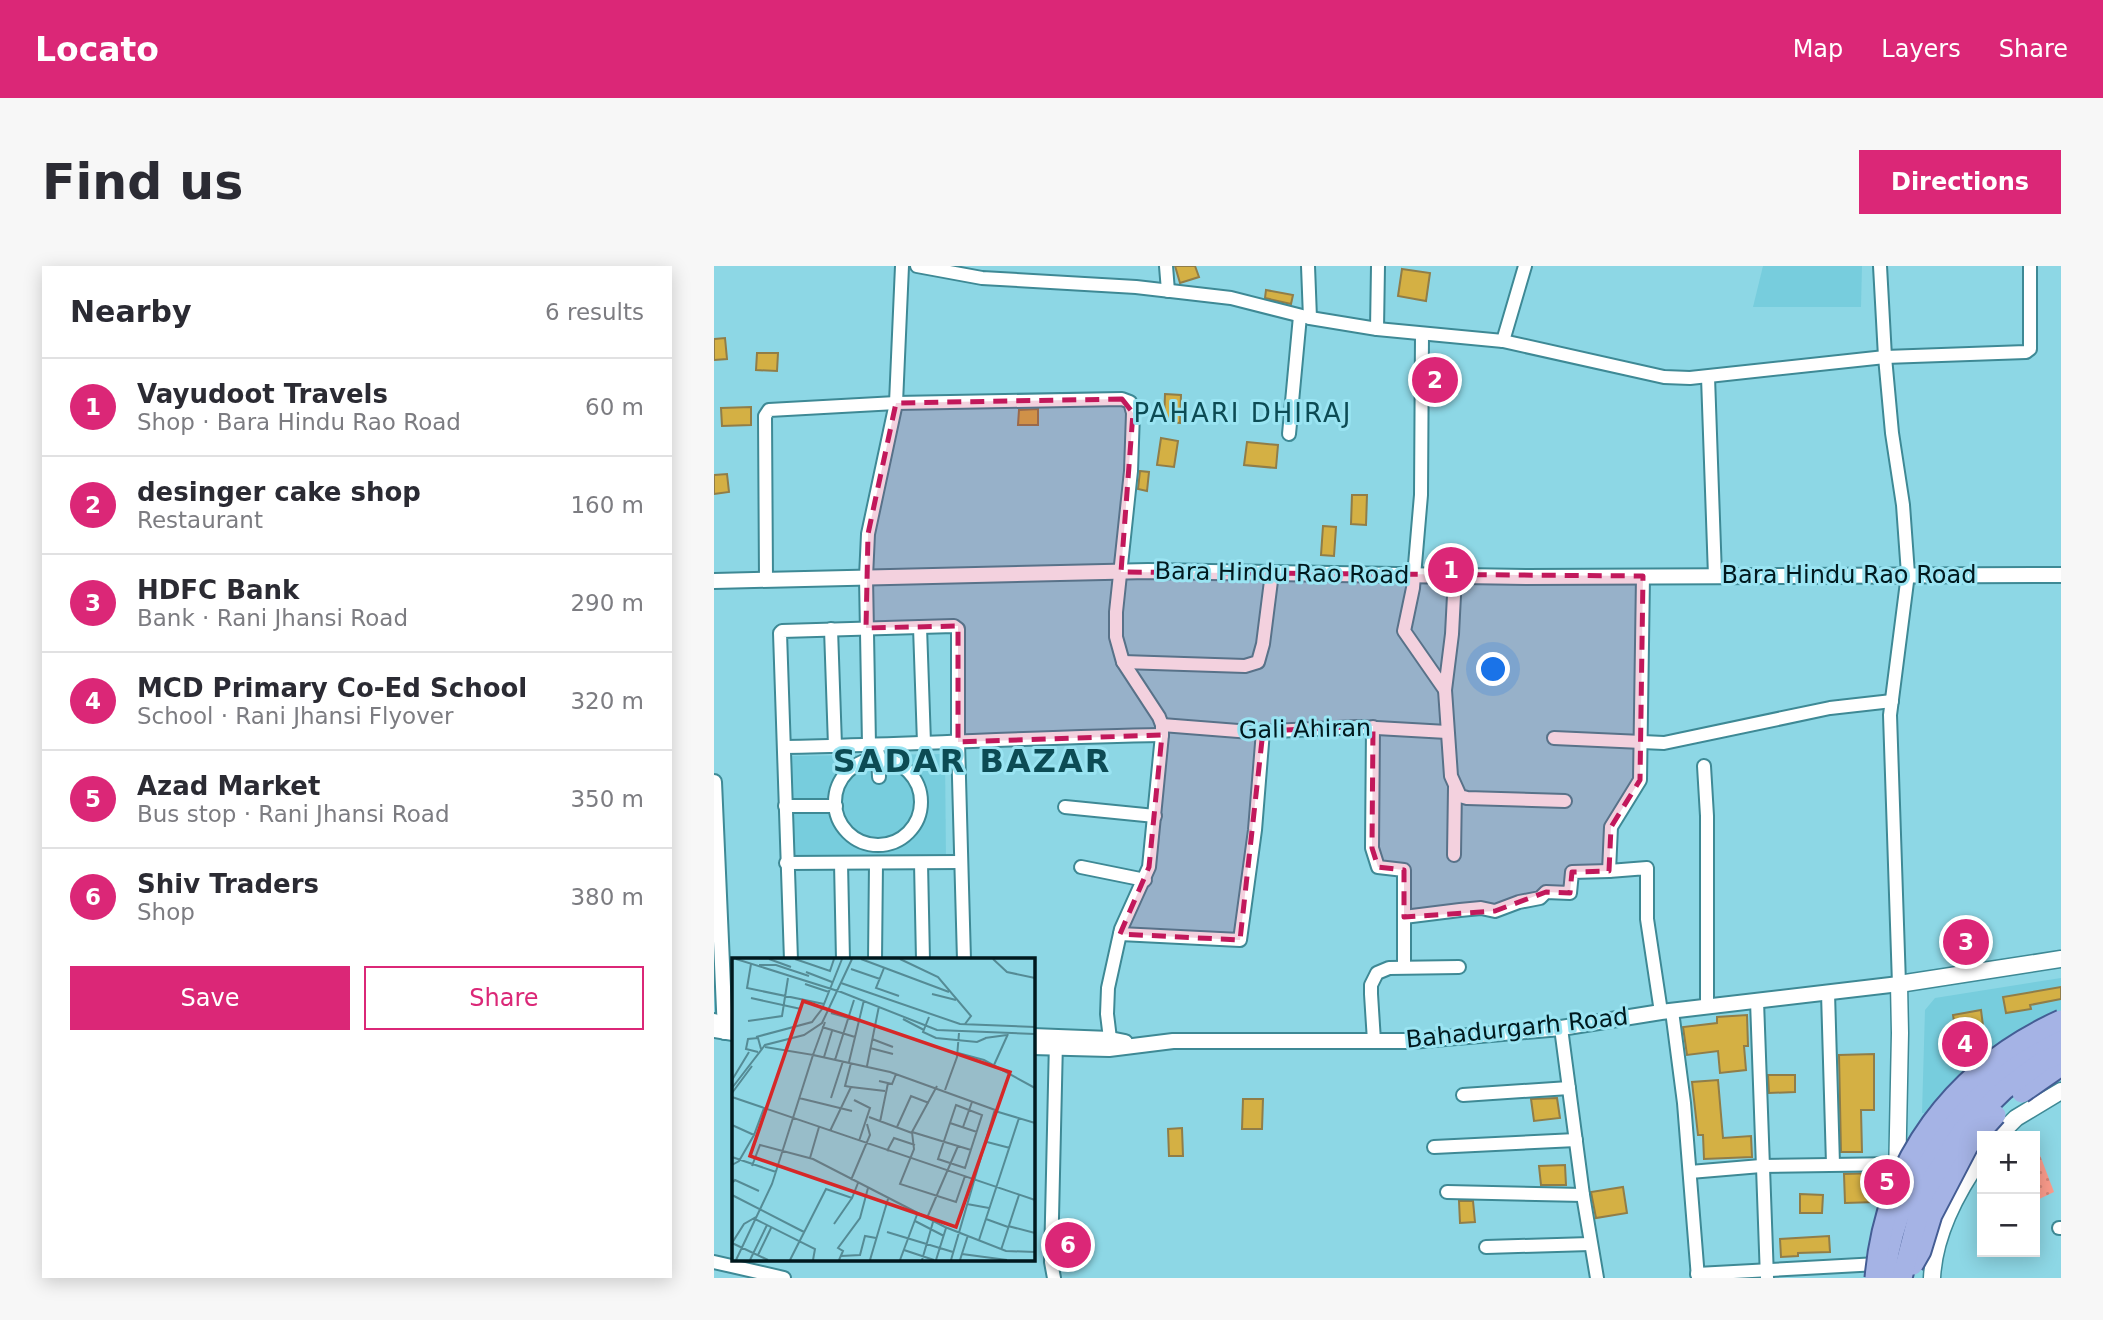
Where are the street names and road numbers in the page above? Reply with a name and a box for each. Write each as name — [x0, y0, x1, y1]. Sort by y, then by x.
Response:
street label: Bara Hindu Rao Road — [1154, 557, 1410, 589]
street label: Bara Hindu Rao Road — [1722, 561, 1976, 589]
street label: Gali Ahiran — [1239, 714, 1371, 744]
street label: Bahadurgarh Road — [1404, 1002, 1630, 1054]

